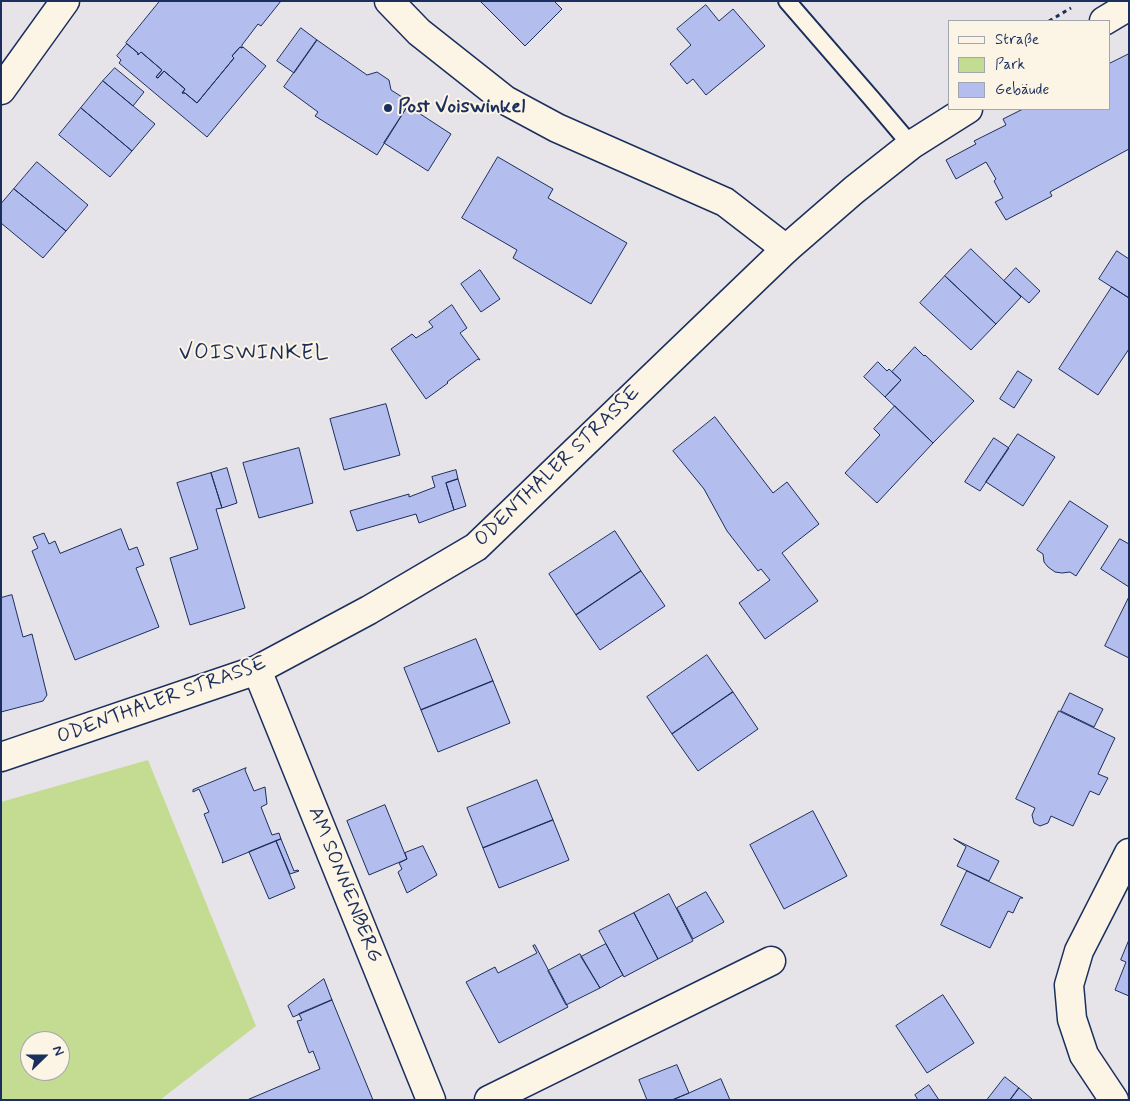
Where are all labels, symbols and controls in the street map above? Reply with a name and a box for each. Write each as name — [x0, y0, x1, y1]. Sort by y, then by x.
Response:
legend — [948, 20, 1110, 110]
text: Straße — [995, 30, 1039, 50]
text: Park — [995, 55, 1025, 75]
text: Gebäude — [995, 80, 1049, 100]
place label: Post Voiswinkel — [398, 96, 525, 120]
marker: Post Voiswinkel — [382, 102, 394, 114]
district label: VOISWINKEL — [181, 341, 327, 367]
street label: ODENTHALER STRASSE — [470, 382, 646, 552]
street label: ODENTHALER STRASSE — [54, 652, 270, 750]
street label: AM SONNENBERG — [302, 804, 386, 966]
north arrow — [20, 1031, 70, 1081]
text: N — [48, 1043, 68, 1058]

